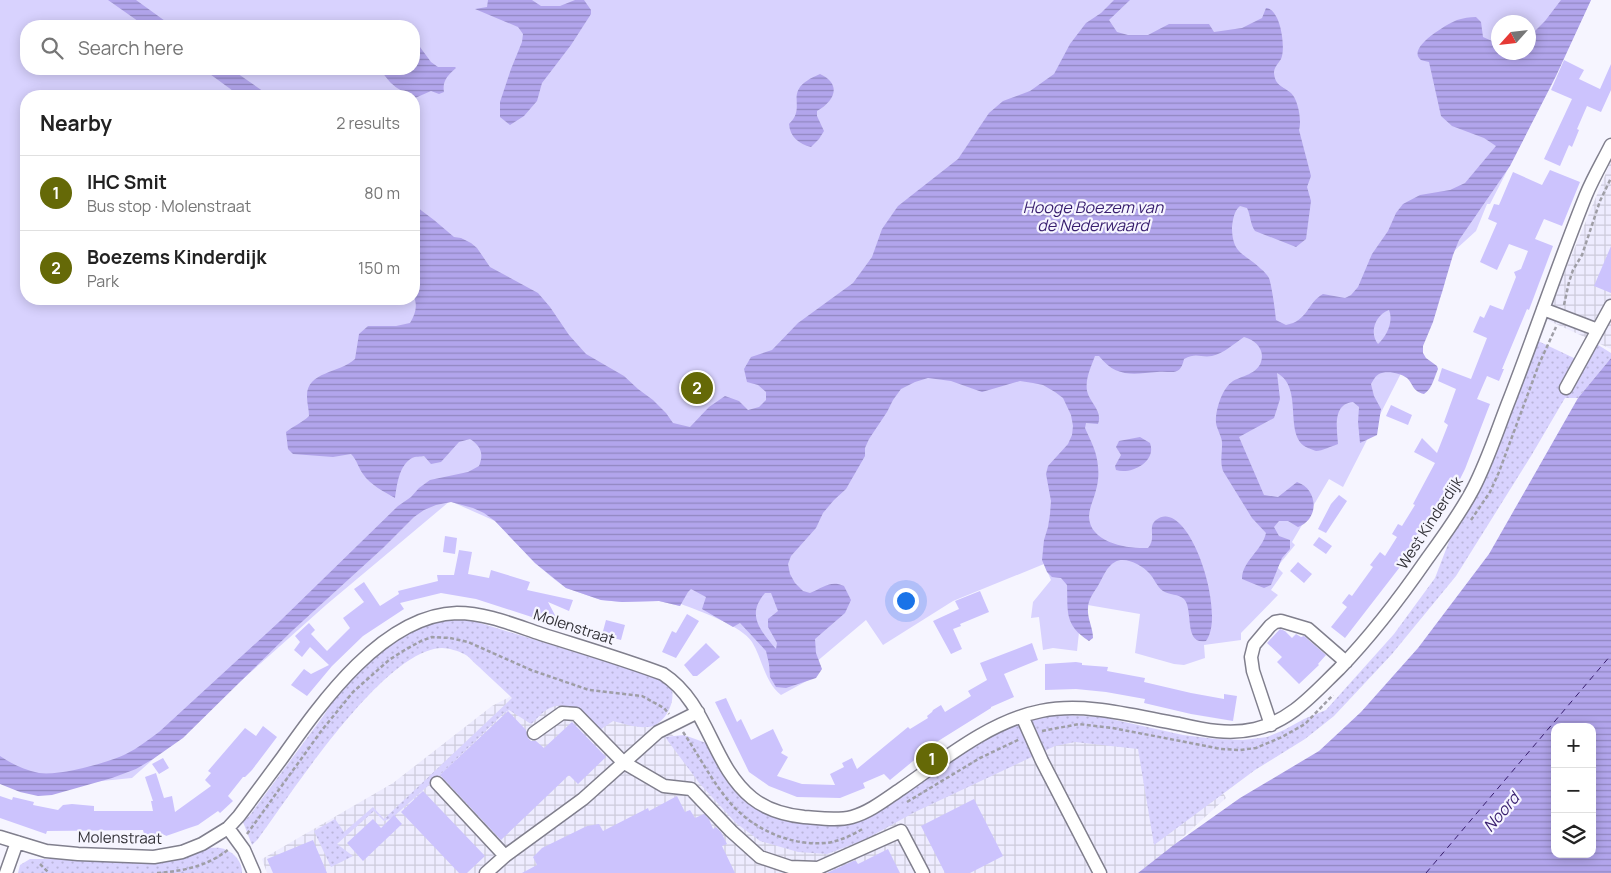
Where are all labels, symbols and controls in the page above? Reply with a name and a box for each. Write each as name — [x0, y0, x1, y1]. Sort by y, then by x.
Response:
north arrow — [1491, 15, 1536, 60]
search box — [20, 20, 420, 75]
icon: search — [38, 34, 66, 62]
text: Search here — [78, 35, 184, 61]
text: Nearby — [40, 109, 112, 137]
text: 2 results — [336, 112, 400, 134]
text: IHC Smit — [87, 169, 167, 195]
text: 1 — [52, 182, 60, 204]
text: 80 m — [364, 182, 400, 204]
text: Bus stop · Molenstraat — [87, 195, 251, 217]
water label: Hooge Boezem van de Nederwaard — [1023, 196, 1164, 236]
text: Boezems Kinderdijk — [87, 244, 267, 270]
text: 2 — [51, 257, 61, 279]
text: 150 m — [358, 257, 400, 279]
text: Park — [87, 270, 119, 292]
pin: 2 — [681, 369, 713, 407]
street label: West Kinderdijk — [1392, 472, 1468, 573]
your location — [893, 588, 919, 614]
street label: Molenstraat — [531, 604, 617, 650]
map controls — [1551, 723, 1596, 858]
button: + — [1551, 723, 1596, 768]
pin: 1 — [916, 740, 948, 778]
button: − — [1551, 768, 1596, 813]
water label: Noord — [1478, 786, 1526, 836]
button: layers — [1551, 813, 1596, 858]
street label: Molenstraat — [78, 826, 162, 849]

